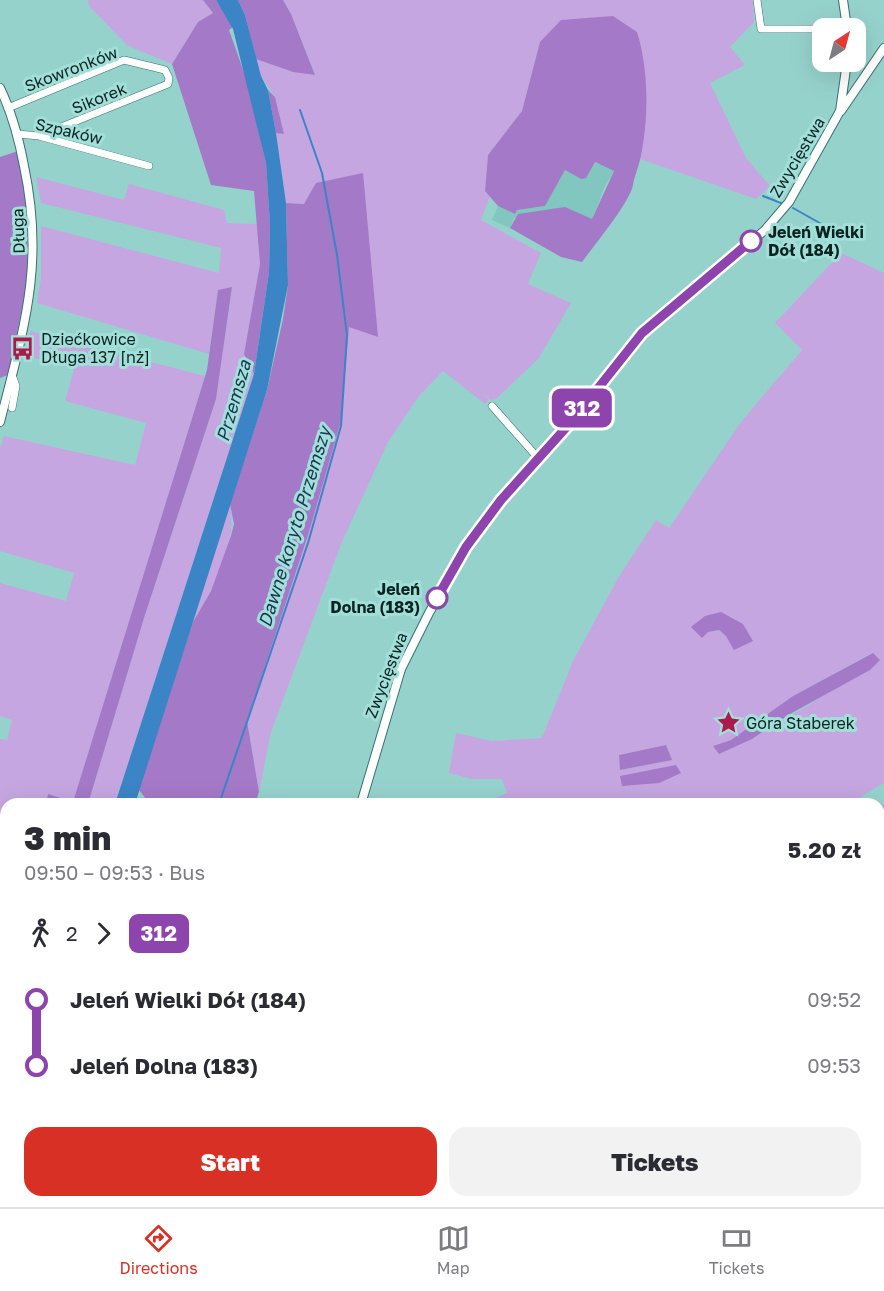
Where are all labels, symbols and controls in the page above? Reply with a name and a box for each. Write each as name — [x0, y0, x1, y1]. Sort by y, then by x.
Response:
north arrow — [812, 18, 866, 72]
map controls — [812, 18, 866, 72]
street label: Skowronków — [22, 42, 120, 96]
street label: Sikorek — [69, 78, 129, 118]
street label: Zwycięstwa — [765, 113, 829, 201]
street label: Szpaków — [34, 114, 105, 148]
street label: Długa — [7, 208, 29, 254]
place label: Jeleń Wielki Dół (184) — [768, 222, 864, 260]
marker: Jeleń Wielki Dół (184) — [740, 230, 762, 252]
place label: Dziećkowice Długa 137 [nż] — [41, 329, 150, 367]
bus stop icon: Dziećkowice Długa 137 [nż] — [10, 335, 36, 361]
water label: Przemsza — [211, 357, 255, 444]
line badge: 312 — [548, 388, 616, 428]
text: 312 — [564, 395, 600, 421]
water label: Dawne koryto Przemszy — [253, 421, 336, 629]
place label: Jeleń Dolna (183) — [330, 579, 420, 617]
marker: Jeleń Dolna (183) — [426, 587, 448, 609]
street label: Zwycięstwa — [360, 629, 412, 721]
place icon: Góra Staberek — [715, 710, 741, 736]
place label: Góra Staberek — [746, 713, 855, 733]
text: 3 min — [24, 818, 111, 857]
text: 5.20 zł — [788, 836, 861, 863]
text: 09:50 – 09:53 · Bus — [24, 860, 205, 884]
icon: walk — [24, 917, 57, 950]
icon: forward — [87, 917, 120, 950]
text: 312 — [141, 920, 177, 946]
text: 2 — [66, 921, 78, 945]
text: Jeleń Wielki Dół (184) — [70, 986, 306, 1013]
text: 09:52 — [807, 987, 861, 1011]
text: Jeleń Dolna (183) — [70, 1052, 258, 1079]
text: 09:53 — [807, 1053, 861, 1077]
button: Start — [24, 1127, 437, 1196]
button: Tickets — [449, 1127, 861, 1196]
tab: Directions — [120, 1222, 198, 1278]
tab: Map — [437, 1222, 470, 1278]
tab: Tickets — [709, 1222, 765, 1278]

